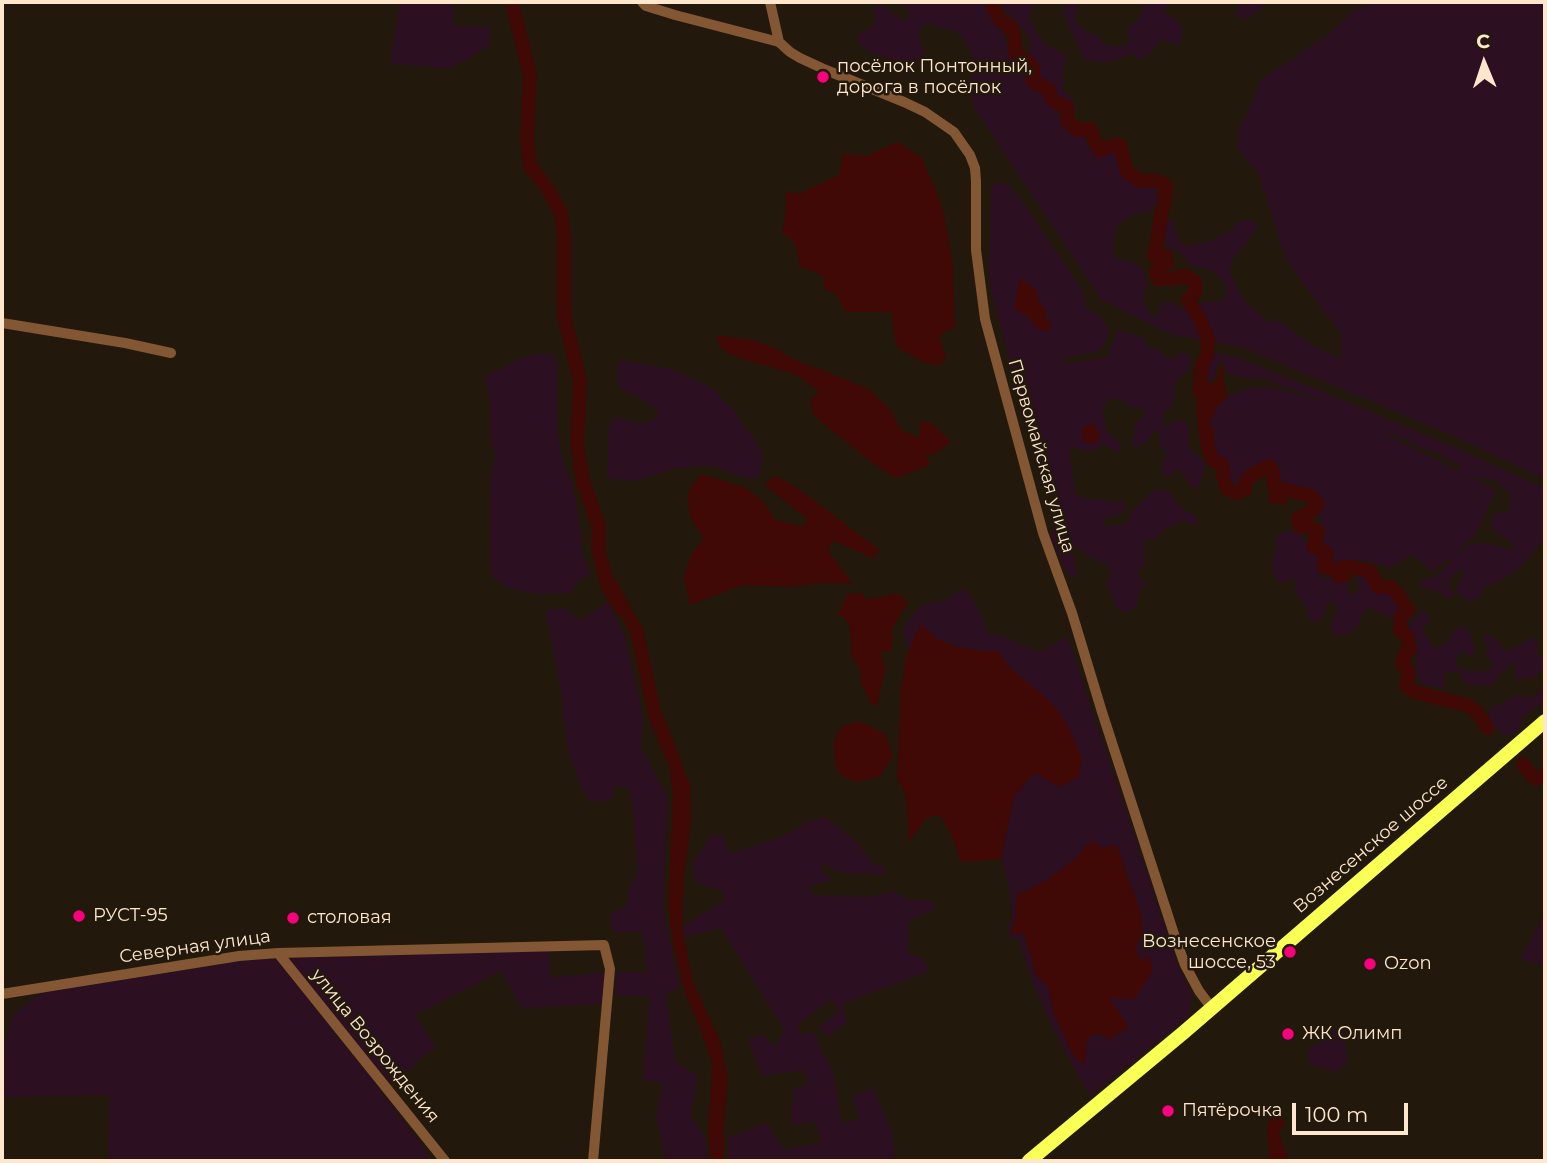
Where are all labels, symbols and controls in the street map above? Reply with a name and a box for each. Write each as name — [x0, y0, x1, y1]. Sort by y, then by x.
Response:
north arrow — [1449, 28, 1519, 98]
text: С — [1476, 30, 1491, 53]
place label: посёлок Понтонный, дорога в посёлок — [837, 56, 1032, 98]
marker: посёлок Понтонный, дорога в посёлок — [815, 69, 831, 85]
street label: Первомайская улица — [1003, 357, 1079, 555]
street label: Вознесенское шоссе — [1289, 772, 1453, 918]
place label: РУСТ-95 — [93, 905, 168, 927]
place label: столовая — [307, 907, 392, 929]
marker: РУСТ-95 — [71, 908, 87, 924]
marker: столовая — [285, 910, 301, 926]
street label: Северная улица — [118, 926, 272, 968]
place label: Вознесенское шоссе, 53 — [1142, 931, 1276, 974]
marker: Вознесенское шоссе, 53 — [1282, 944, 1298, 960]
place label: Ozon — [1384, 953, 1432, 975]
marker: Ozon — [1362, 956, 1378, 972]
street label: улица Возрождения — [306, 965, 444, 1127]
place label: ЖК Олимп — [1302, 1023, 1402, 1045]
marker: ЖК Олимп — [1280, 1026, 1296, 1042]
scale bar — [1295, 1090, 1410, 1134]
place label: Пятёрочка — [1182, 1100, 1282, 1122]
text: 100 m — [1305, 1102, 1368, 1127]
marker: Пятёрочка — [1160, 1103, 1176, 1119]

